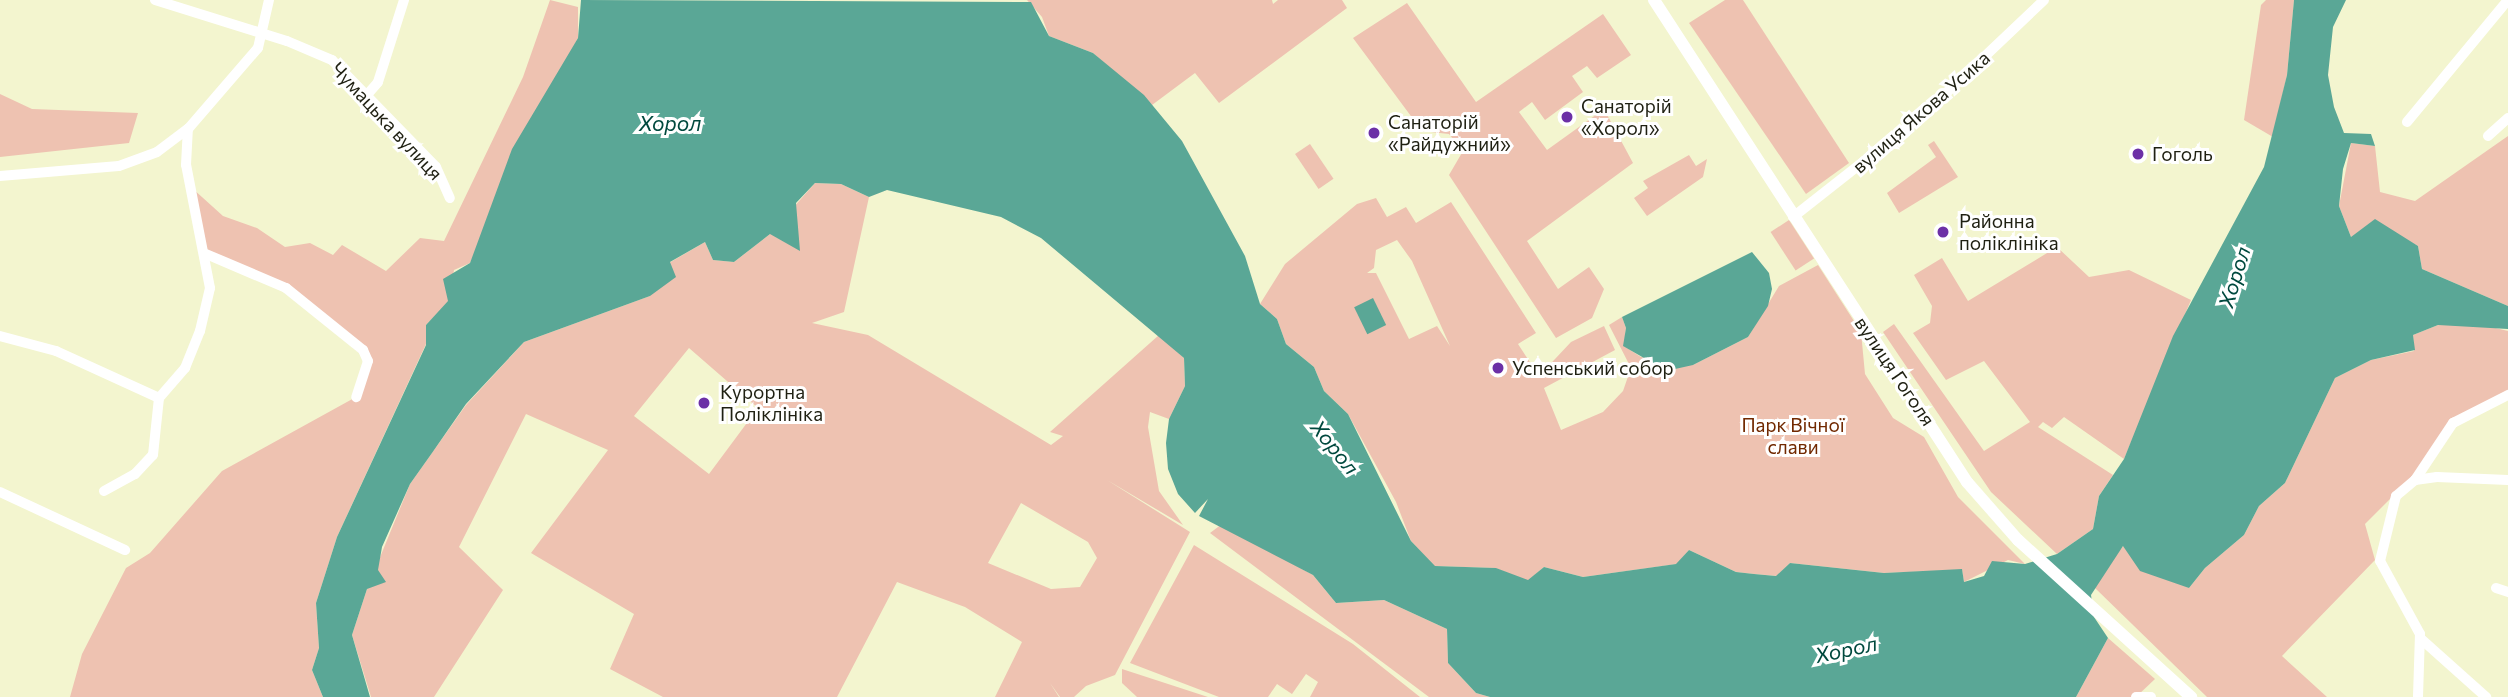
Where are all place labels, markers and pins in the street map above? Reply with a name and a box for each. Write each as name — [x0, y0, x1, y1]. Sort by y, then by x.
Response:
place label: Санаторій «Хорол» — [1581, 95, 1672, 139]
marker: Санаторій «Хорол» — [1559, 109, 1575, 125]
place label: Санаторій «Райдужний» — [1388, 111, 1511, 155]
marker: Санаторій «Райдужний» — [1366, 125, 1382, 141]
place label: Гоголь — [2152, 143, 2213, 165]
marker: Гоголь — [2130, 146, 2146, 162]
place label: Районна поліклініка — [1959, 210, 2059, 254]
marker: Районна поліклініка — [1933, 222, 1953, 242]
place label: Успенський собор — [1512, 357, 1674, 379]
marker: Успенський собор — [1490, 360, 1506, 376]
place label: Курортна Поліклініка — [720, 381, 823, 425]
marker: Курортна Поліклініка — [694, 393, 714, 413]

